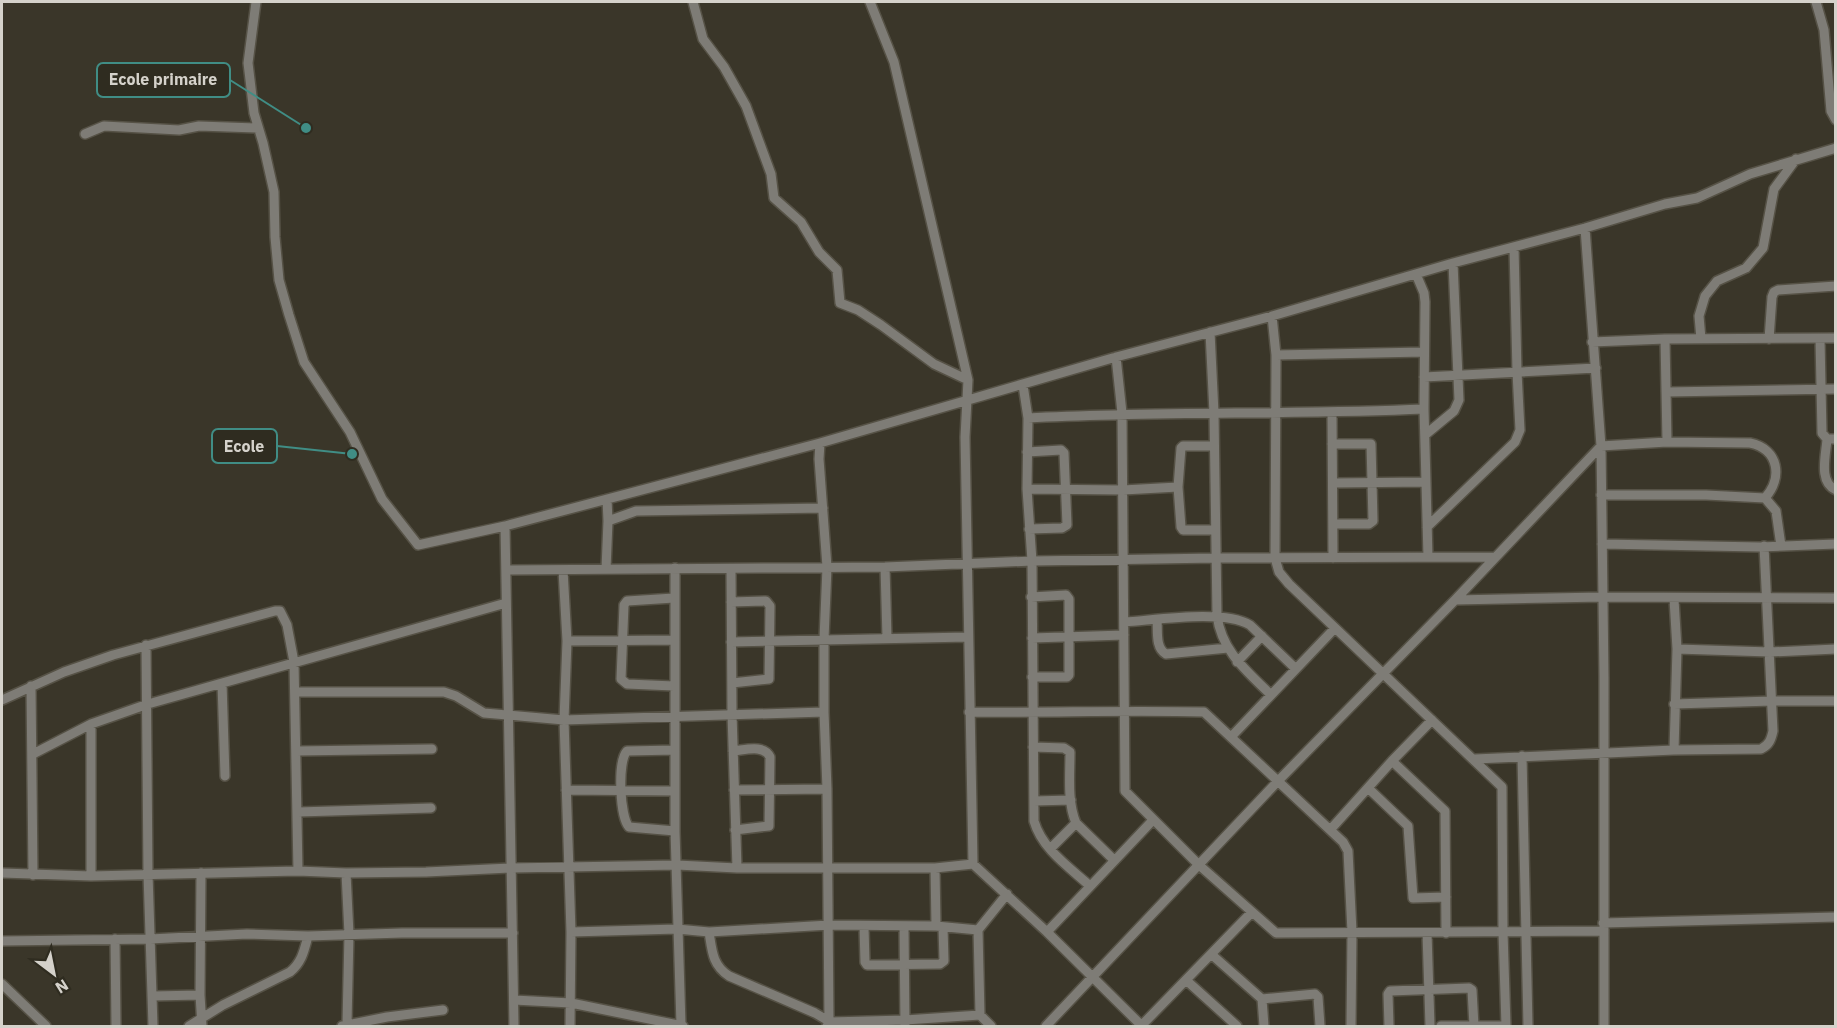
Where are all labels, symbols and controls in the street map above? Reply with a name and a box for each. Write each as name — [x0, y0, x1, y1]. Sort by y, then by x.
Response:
callout: Ecole primaire — [97, 63, 230, 97]
text: Ecole primaire — [109, 69, 217, 89]
callout: Ecole — [212, 429, 277, 463]
text: Ecole — [224, 436, 264, 456]
north arrow — [24, 944, 84, 1004]
text: N — [52, 975, 72, 998]

